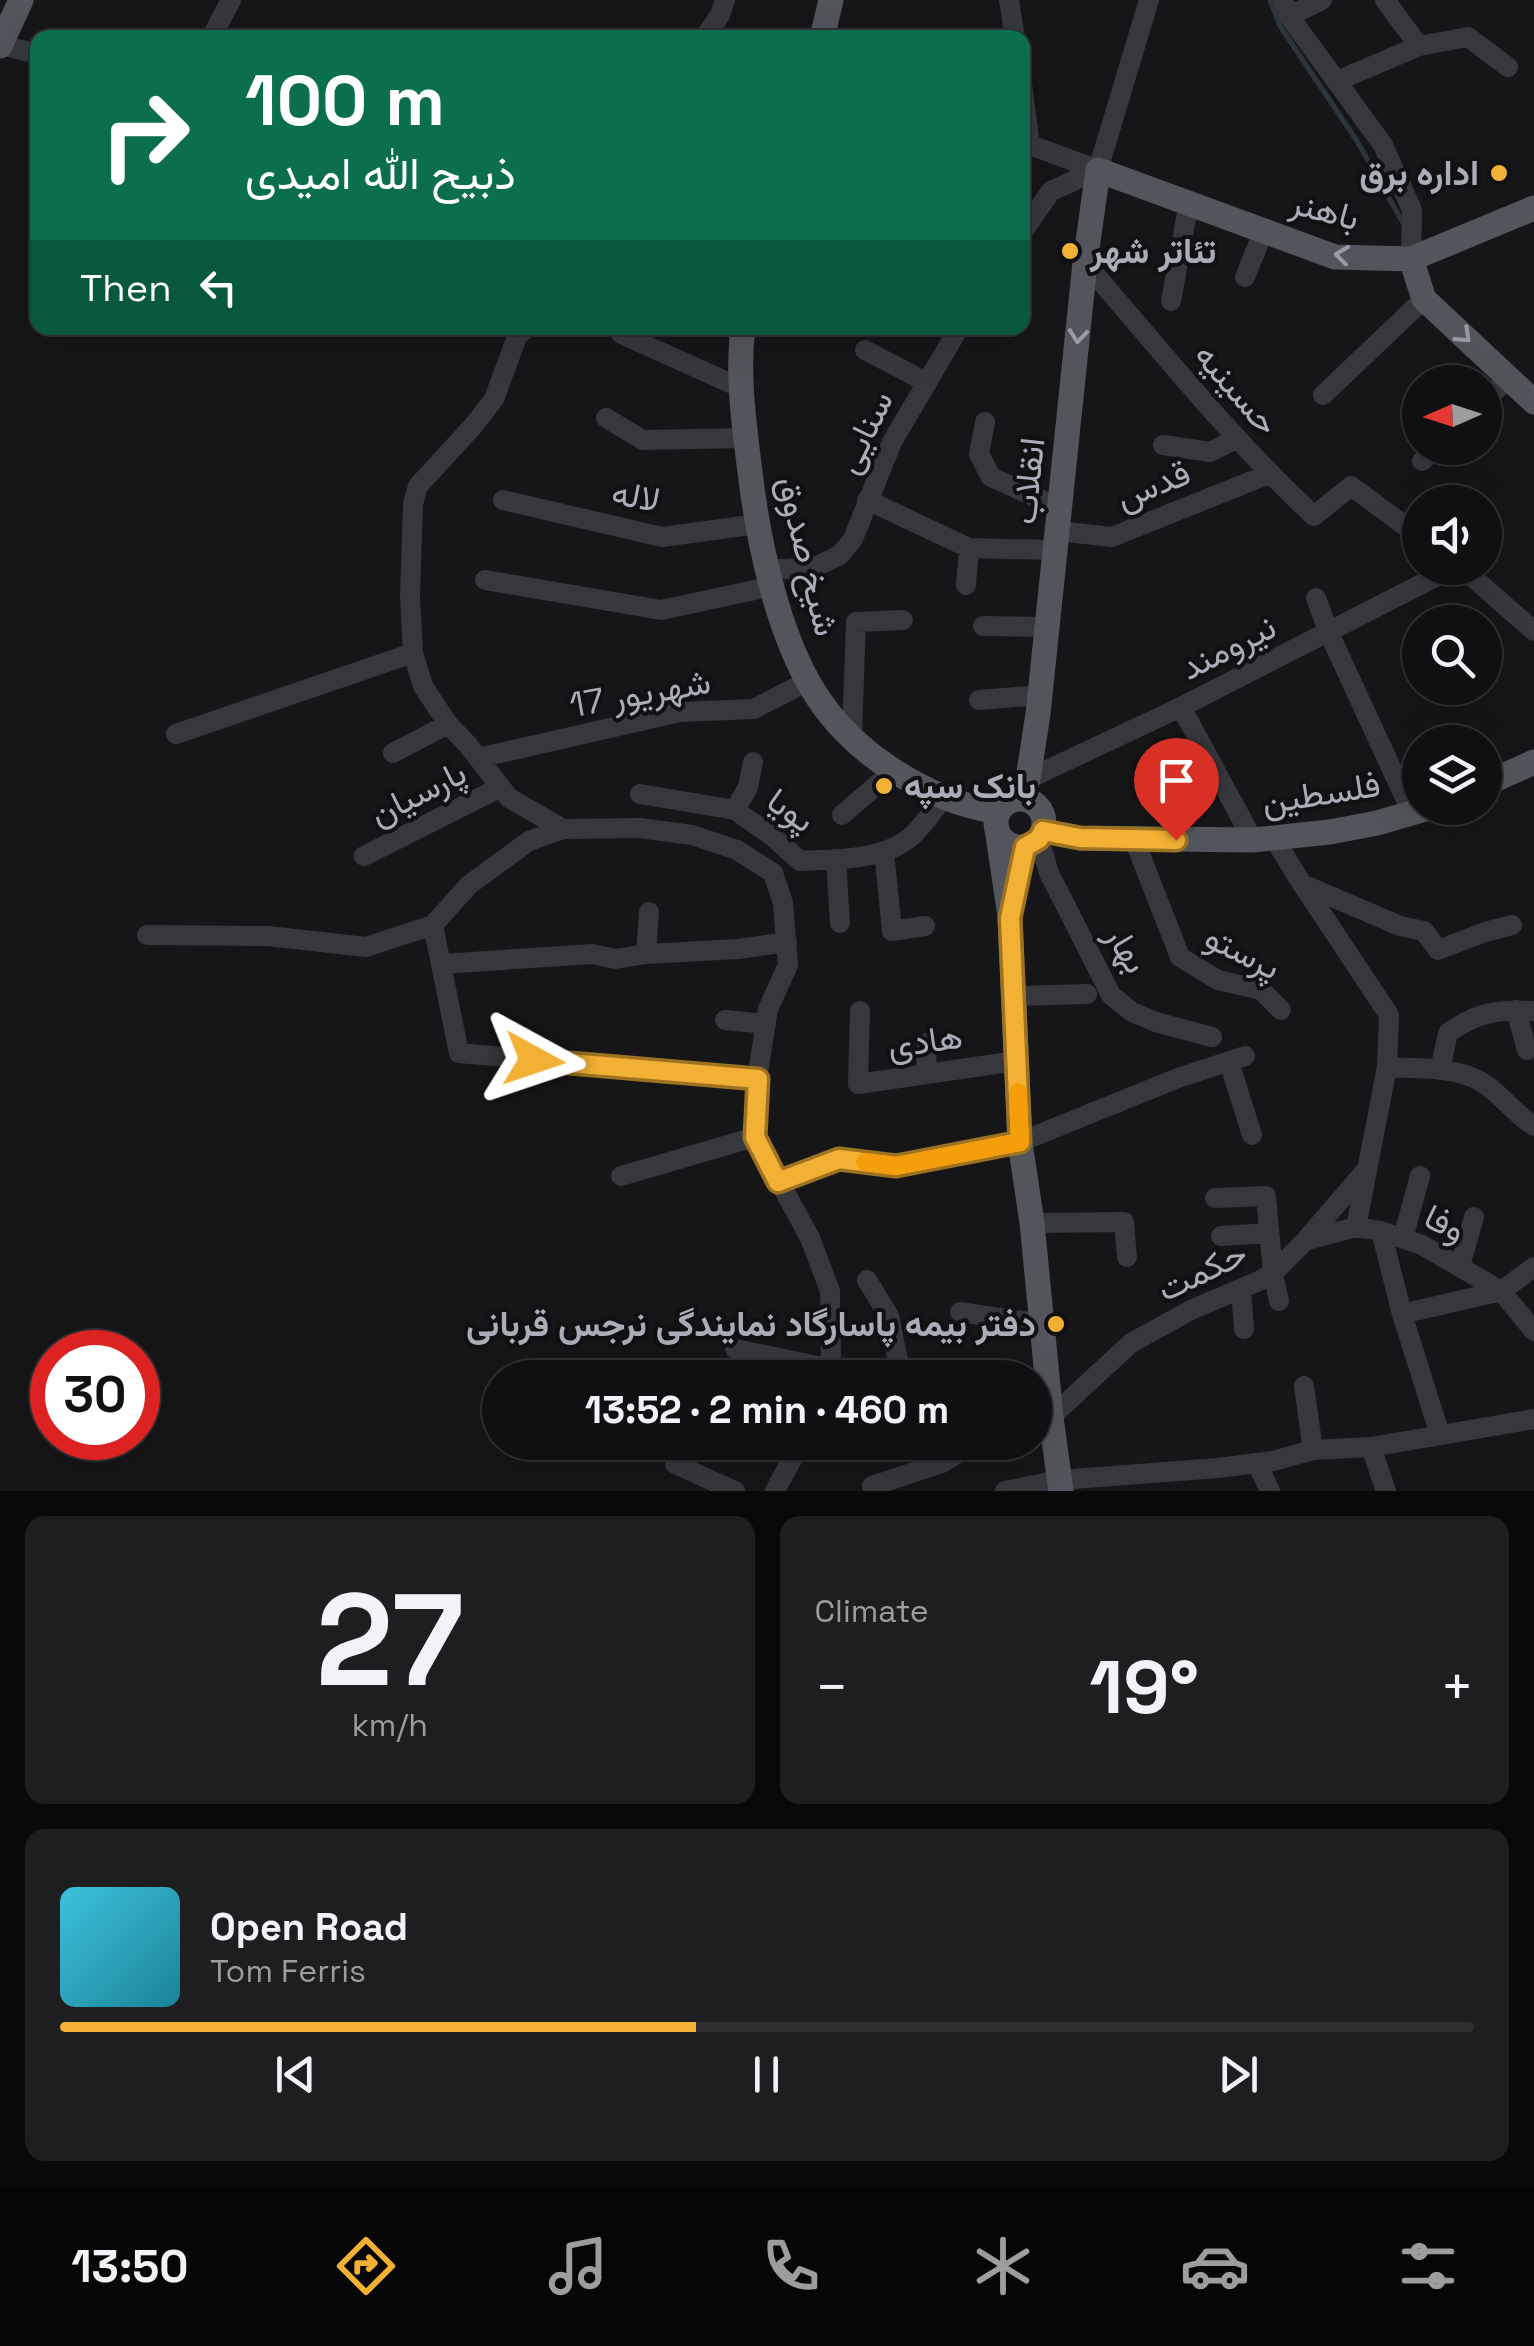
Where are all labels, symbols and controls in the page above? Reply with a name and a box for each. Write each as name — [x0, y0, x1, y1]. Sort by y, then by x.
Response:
text: 100 m — [245, 56, 445, 145]
icon: right — [80, 70, 210, 200]
text: ذبیح الله امیدی — [245, 145, 516, 202]
place label: اداره برق — [1359, 151, 1479, 195]
marker: اداره برق — [1488, 162, 1510, 184]
street label: باهنر — [1285, 180, 1364, 240]
place label: تئاتر شهر — [1089, 229, 1216, 273]
marker: تئاتر شهر — [1059, 240, 1081, 262]
one-way arrow — [1334, 245, 1350, 266]
icon: left — [191, 260, 246, 315]
text: Then — [80, 264, 171, 312]
one-way arrow — [1452, 324, 1470, 342]
one-way arrow — [1068, 328, 1089, 344]
street label: حسینیه — [1185, 334, 1289, 444]
north arrow — [1402, 365, 1502, 465]
map controls — [1402, 365, 1502, 825]
street label: سنایی — [825, 383, 903, 481]
street label: انقلاب — [1002, 435, 1054, 527]
street label: قدس — [1110, 450, 1196, 520]
street label: لاله — [608, 470, 664, 522]
street label: شیخ صدوق — [765, 472, 849, 641]
button: sound — [1402, 485, 1502, 585]
street label: نیرومند — [1173, 604, 1283, 690]
button: search — [1402, 605, 1502, 705]
street label: 17 شهریور — [566, 659, 714, 727]
button: layers — [1402, 725, 1502, 825]
pin — [1134, 738, 1219, 841]
street label: پارسیان — [362, 750, 475, 838]
icon: arrive — [1149, 753, 1204, 808]
street label: فلسطین — [1259, 762, 1383, 824]
place label: بانک سپه — [904, 764, 1036, 810]
marker: بانک سپه — [873, 775, 895, 797]
street label: پویا — [757, 778, 823, 844]
street label: پرستو — [1197, 915, 1288, 991]
street label: بهار — [1095, 916, 1158, 981]
position arrow — [482, 1008, 586, 1112]
street label: هادی — [885, 1014, 965, 1068]
street label: وفا — [1417, 1194, 1473, 1252]
street label: حکمت — [1150, 1231, 1254, 1311]
place label: دفتر بیمه پاسارگاد نمایندگی نرجس قربانی — [466, 1302, 1036, 1348]
marker: دفتر بیمه پاسارگاد نمایندگی نرجس قربانی — [1045, 1313, 1067, 1335]
speed limit sign: 30 — [30, 1330, 160, 1460]
text: 13:52 · 2 min · 460 m — [585, 1386, 949, 1434]
text: 27 — [316, 1557, 464, 1723]
text: Climate — [815, 1591, 929, 1631]
text: 19° — [1089, 1639, 1199, 1735]
text: − — [815, 1652, 849, 1722]
text: + — [1440, 1652, 1474, 1722]
text: km/h — [352, 1705, 428, 1745]
text: Open Road — [210, 1903, 408, 1951]
text: Tom Ferris — [210, 1951, 366, 1991]
icon: previous — [268, 2047, 323, 2102]
icon: pause — [739, 2047, 794, 2102]
icon: next — [1211, 2047, 1266, 2102]
icon: directions — [331, 2231, 401, 2301]
icon: music — [543, 2231, 613, 2301]
icon: phone — [756, 2231, 826, 2301]
icon: climate — [968, 2231, 1038, 2301]
icon: car — [1180, 2231, 1250, 2301]
icon: filters — [1393, 2231, 1463, 2301]
text: 13:50 — [71, 2238, 188, 2295]

